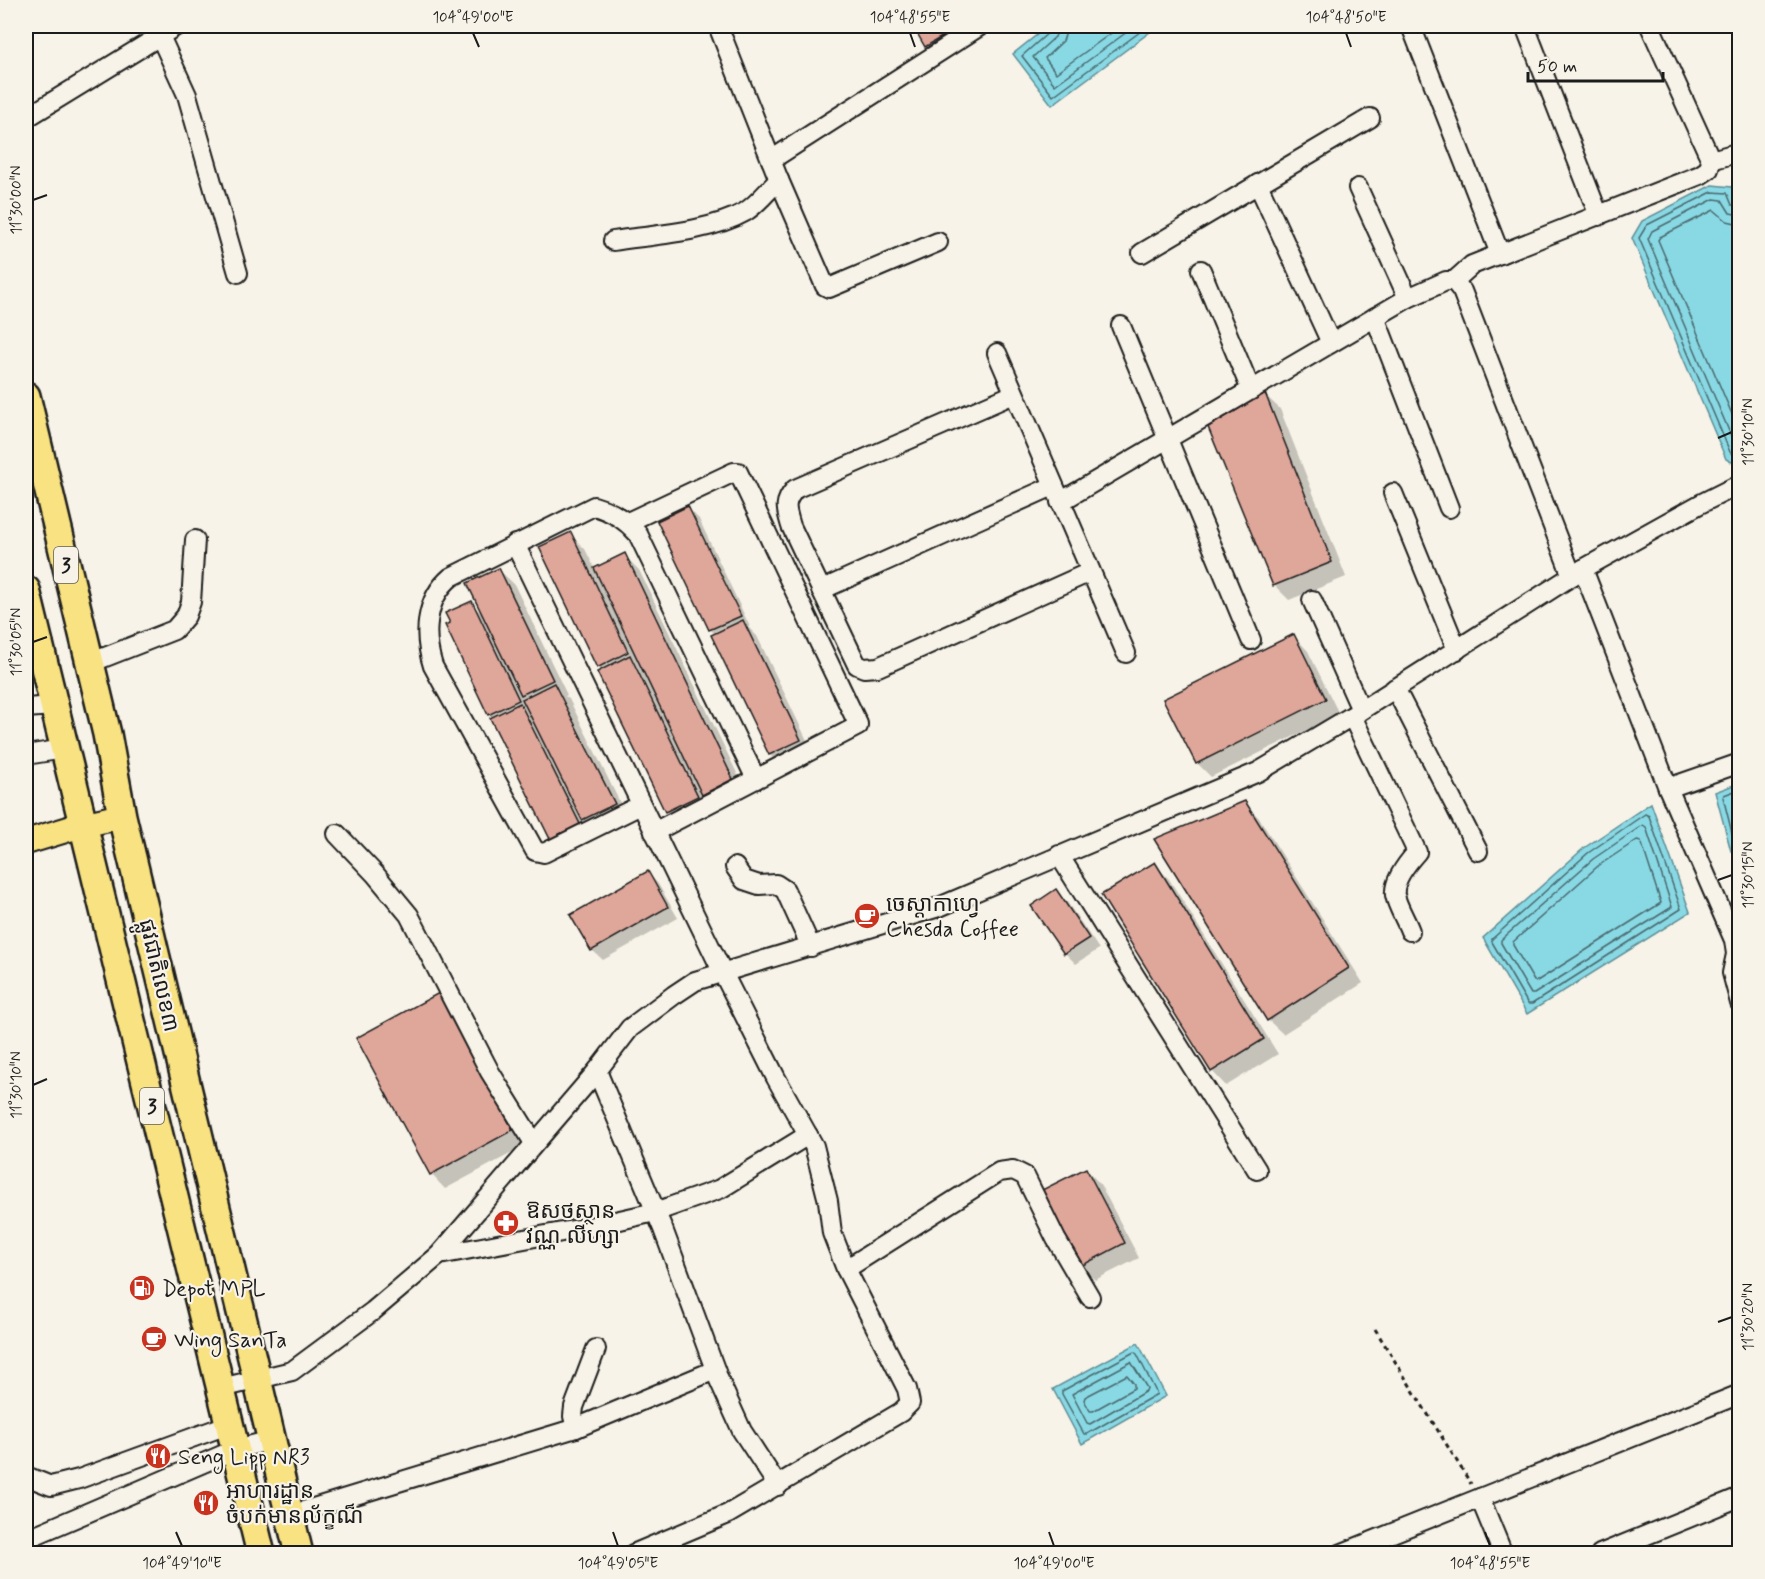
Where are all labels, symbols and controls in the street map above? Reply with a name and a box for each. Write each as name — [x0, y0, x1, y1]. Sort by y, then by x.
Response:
text: 104°49'00"E — [432, 8, 514, 28]
text: 104°48'55"E — [870, 8, 951, 28]
text: 104°48'50"E — [1305, 8, 1387, 28]
scale bar — [1528, 45, 1663, 83]
text: 50 m — [1537, 55, 1577, 79]
text: 11°30'00"N — [7, 165, 27, 235]
text: 11°30'10"N — [1739, 398, 1759, 466]
road number: 3 — [54, 547, 78, 583]
text: 11°30'05"N — [7, 608, 27, 676]
text: 11°30'15"N — [1739, 842, 1759, 908]
place label: ចេស្ដាកាហ្វេ Chesda Coffee — [886, 891, 1019, 944]
cafe icon: ចេស្ដាកាហ្វេ Chesda Coffee — [852, 901, 882, 931]
street label: ផ្លូវជាតិលេខ៣ — [127, 916, 185, 1036]
text: 11°30'10"N — [7, 1051, 27, 1119]
road number: 3 — [140, 1088, 164, 1124]
place label: ឱសថស្ថាន វណ្ណ លីហ្សា — [526, 1198, 620, 1251]
pharmacy icon: ឱសថស្ថាន វណ្ណ លីហ្សា — [491, 1208, 521, 1238]
fuel station icon: Depot MPL — [127, 1273, 157, 1303]
place label: Depot MPL — [162, 1276, 266, 1304]
text: 11°30'20"N — [1739, 1283, 1759, 1351]
cafe icon: Wing SanTa — [139, 1324, 169, 1354]
place label: Wing SanTa — [174, 1327, 287, 1358]
restaurant icon: Seng Lipp NR3 — [143, 1441, 173, 1471]
place label: Seng Lipp NR3 — [178, 1444, 310, 1475]
place label: អាហារដ្ឋាន ចំបក់មានល័ក្ខណ៏ — [226, 1478, 363, 1531]
restaurant icon: អាហារដ្ឋាន ចំបក់មានល័ក្ខណ៏ — [191, 1488, 221, 1518]
text: 104°49'10"E — [142, 1554, 222, 1574]
text: 104°49'05"E — [578, 1554, 659, 1574]
text: 104°49'00"E — [1013, 1554, 1095, 1574]
text: 104°48'55"E — [1450, 1554, 1531, 1574]

